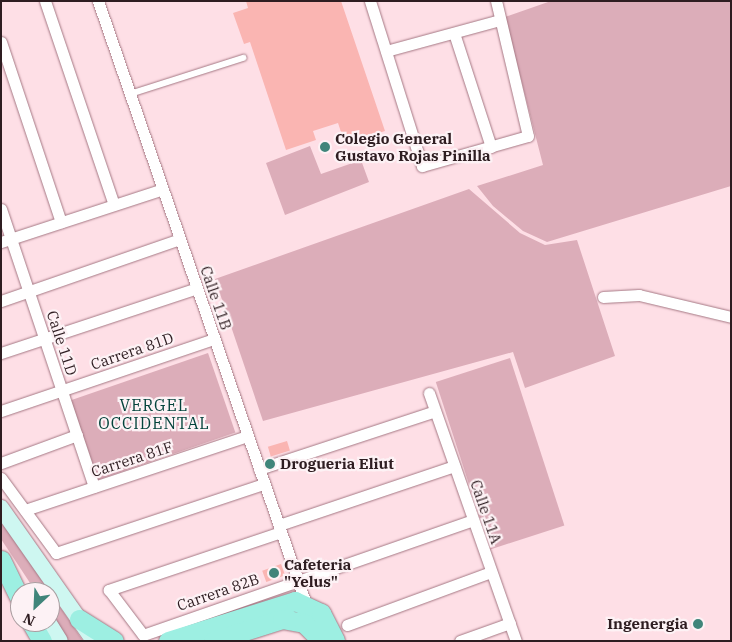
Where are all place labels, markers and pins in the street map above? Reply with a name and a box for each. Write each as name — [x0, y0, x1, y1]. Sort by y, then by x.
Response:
place label: Colegio General Gustavo Rojas Pinilla — [335, 129, 491, 164]
marker: Colegio General Gustavo Rojas Pinilla — [319, 141, 331, 153]
place label: Drogueria Eliut — [280, 455, 394, 473]
marker: Drogueria Eliut — [264, 458, 276, 470]
place label: Cafeteria "Yelus" — [284, 555, 351, 590]
marker: Cafeteria "Yelus" — [268, 567, 280, 579]
place label: Ingenergia — [607, 615, 688, 633]
marker: Ingenergia — [692, 618, 704, 630]

